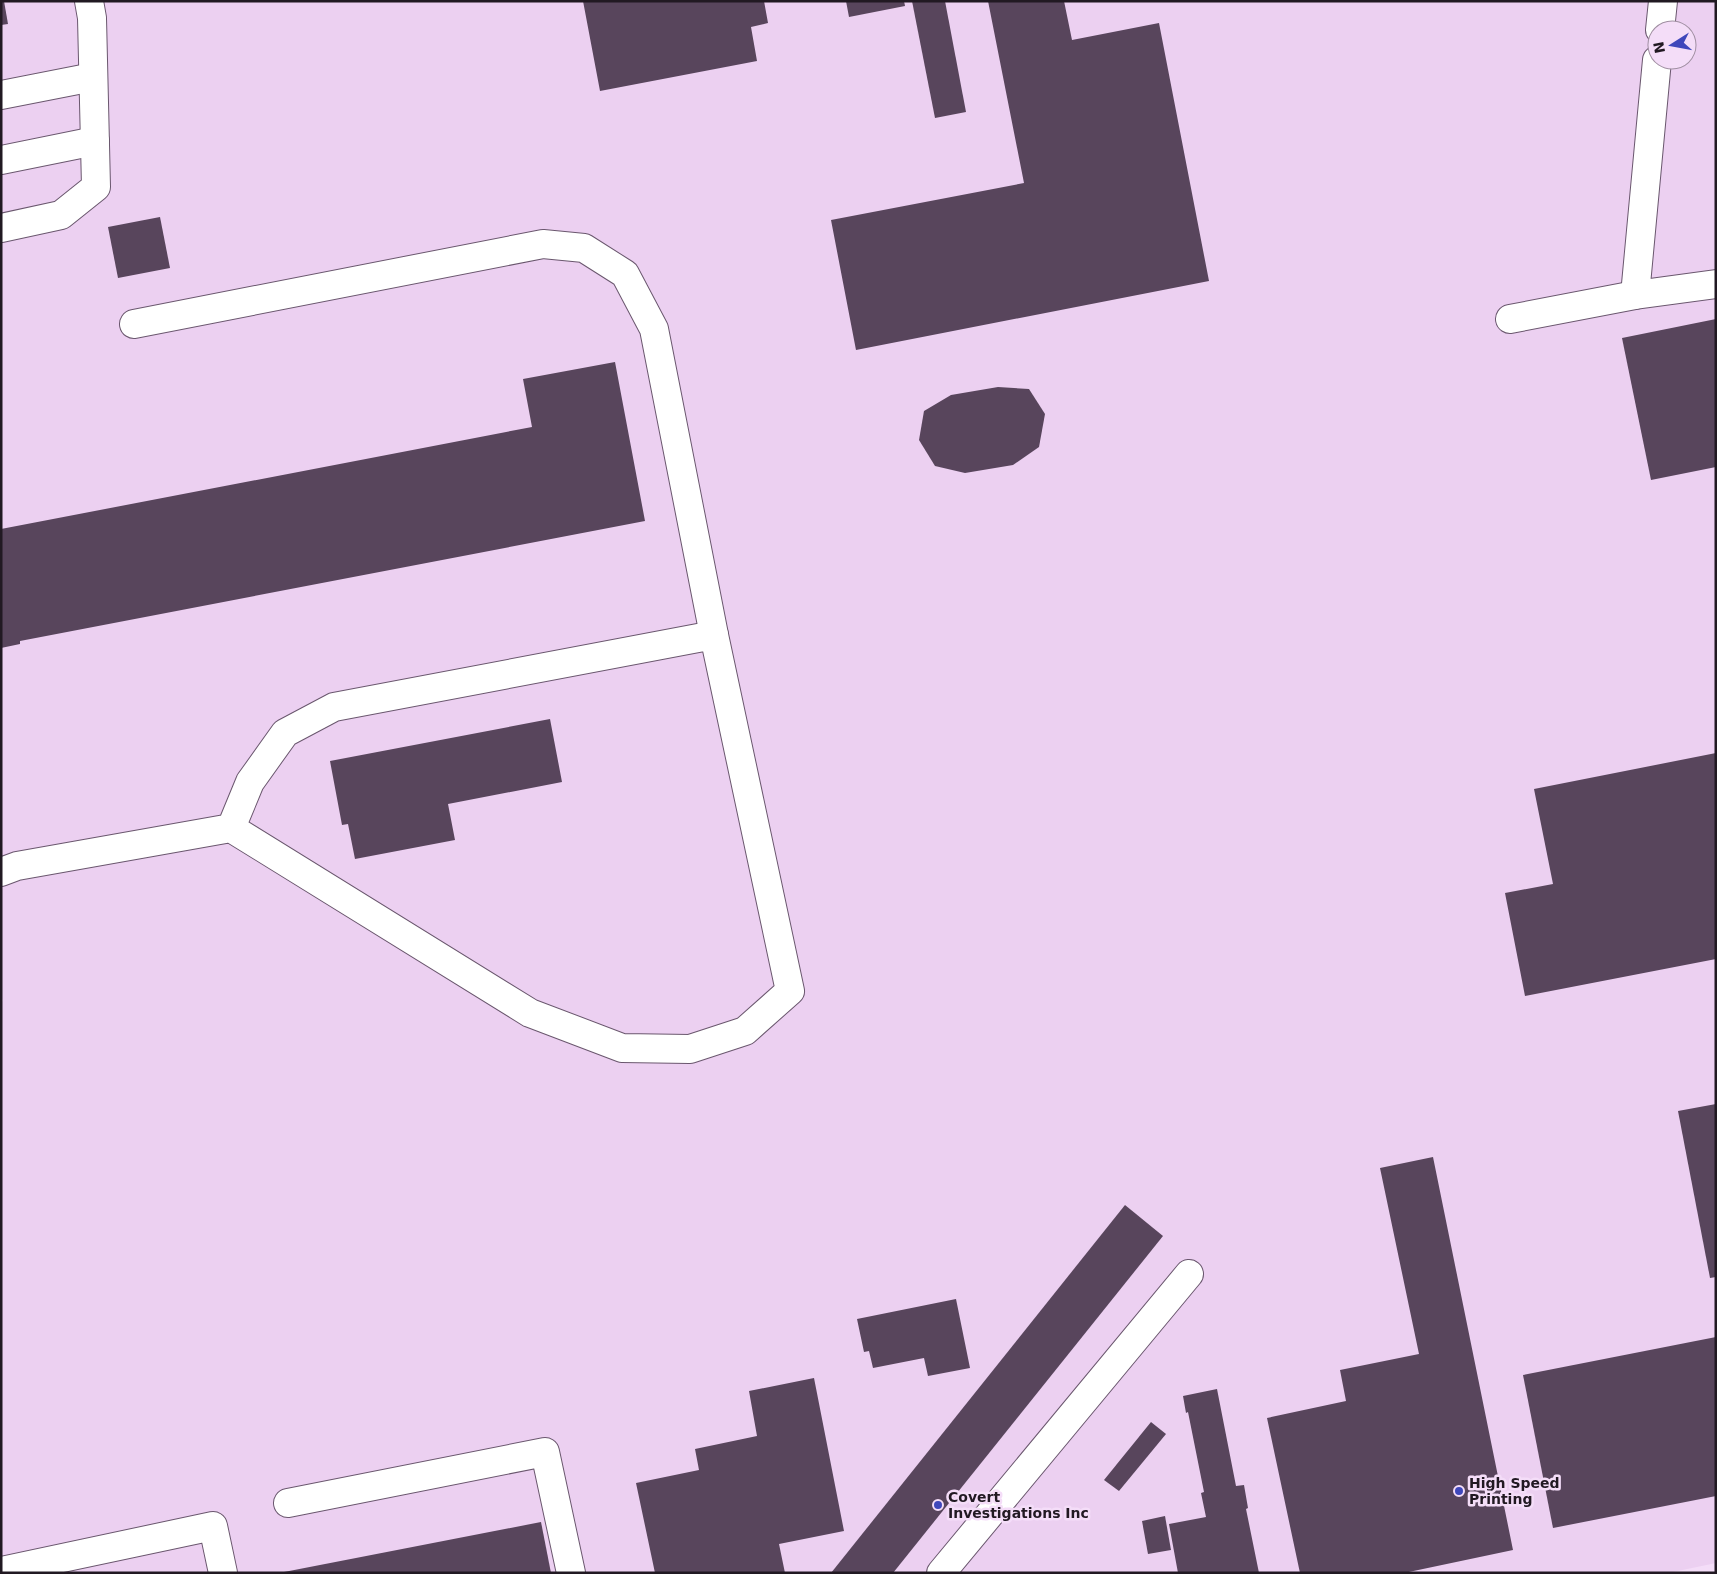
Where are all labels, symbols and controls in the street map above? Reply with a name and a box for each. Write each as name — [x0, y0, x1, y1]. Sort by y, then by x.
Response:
north arrow — [1647, 20, 1697, 70]
text: N — [1650, 40, 1668, 55]
place label: High Speed Printing — [1469, 1475, 1560, 1507]
marker: High Speed Printing — [1453, 1485, 1465, 1497]
place label: Covert Investigations Inc — [948, 1489, 1089, 1521]
marker: Covert Investigations Inc — [932, 1499, 944, 1511]

